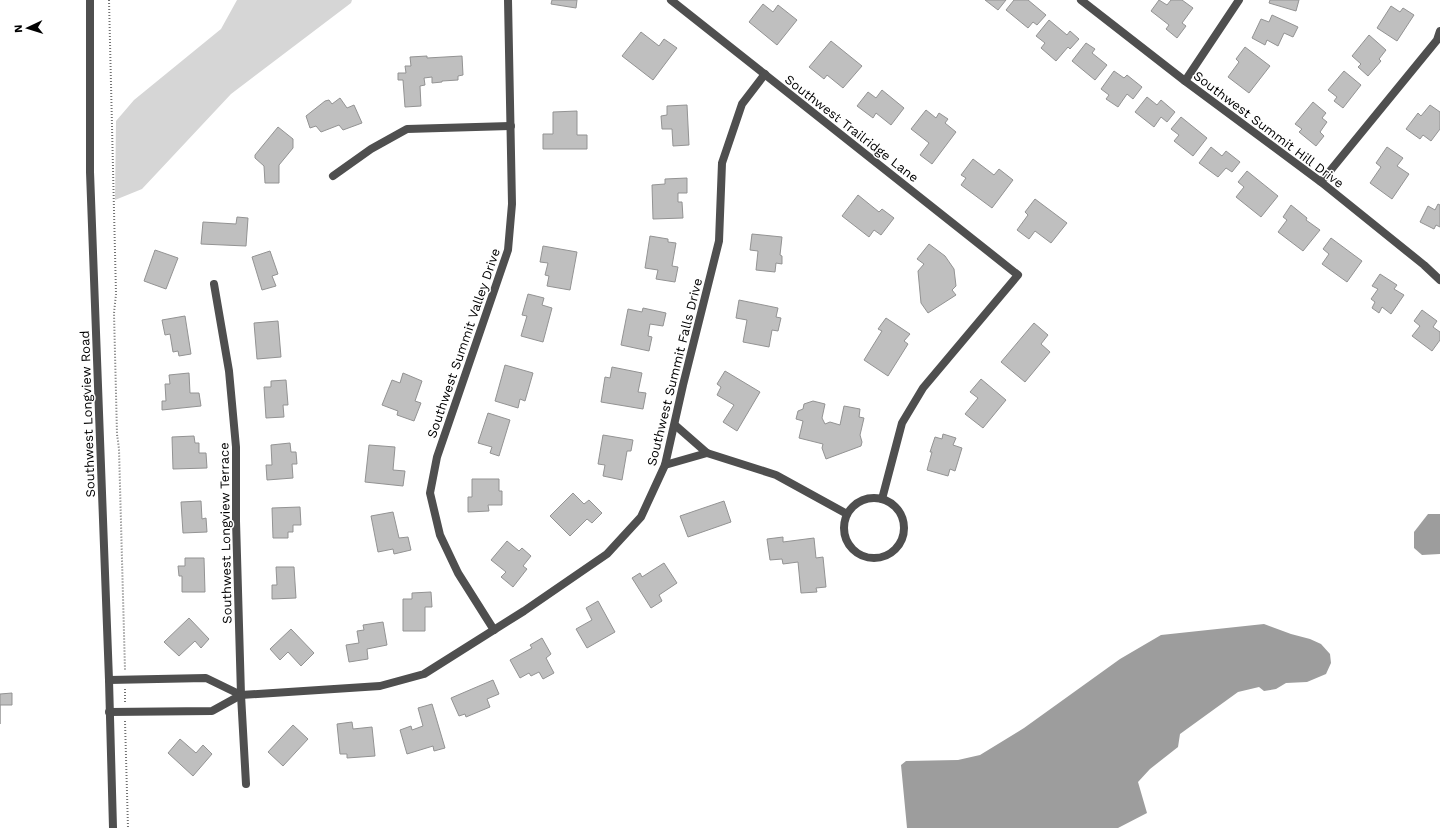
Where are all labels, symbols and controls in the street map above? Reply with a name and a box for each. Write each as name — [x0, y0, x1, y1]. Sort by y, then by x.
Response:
north arrow — [8, 8, 48, 48]
text: N — [12, 24, 25, 33]
street label: Southwest Summit Hill Drive — [1191, 68, 1347, 191]
street label: Southwest Trailridge Lane — [782, 72, 921, 185]
street label: Southwest Summit Valley Drive — [424, 246, 503, 440]
street label: Southwest Summit Falls Drive — [644, 277, 705, 468]
street label: Southwest Longview Road — [77, 330, 98, 498]
street label: Southwest Longview Terrace — [216, 442, 235, 624]

